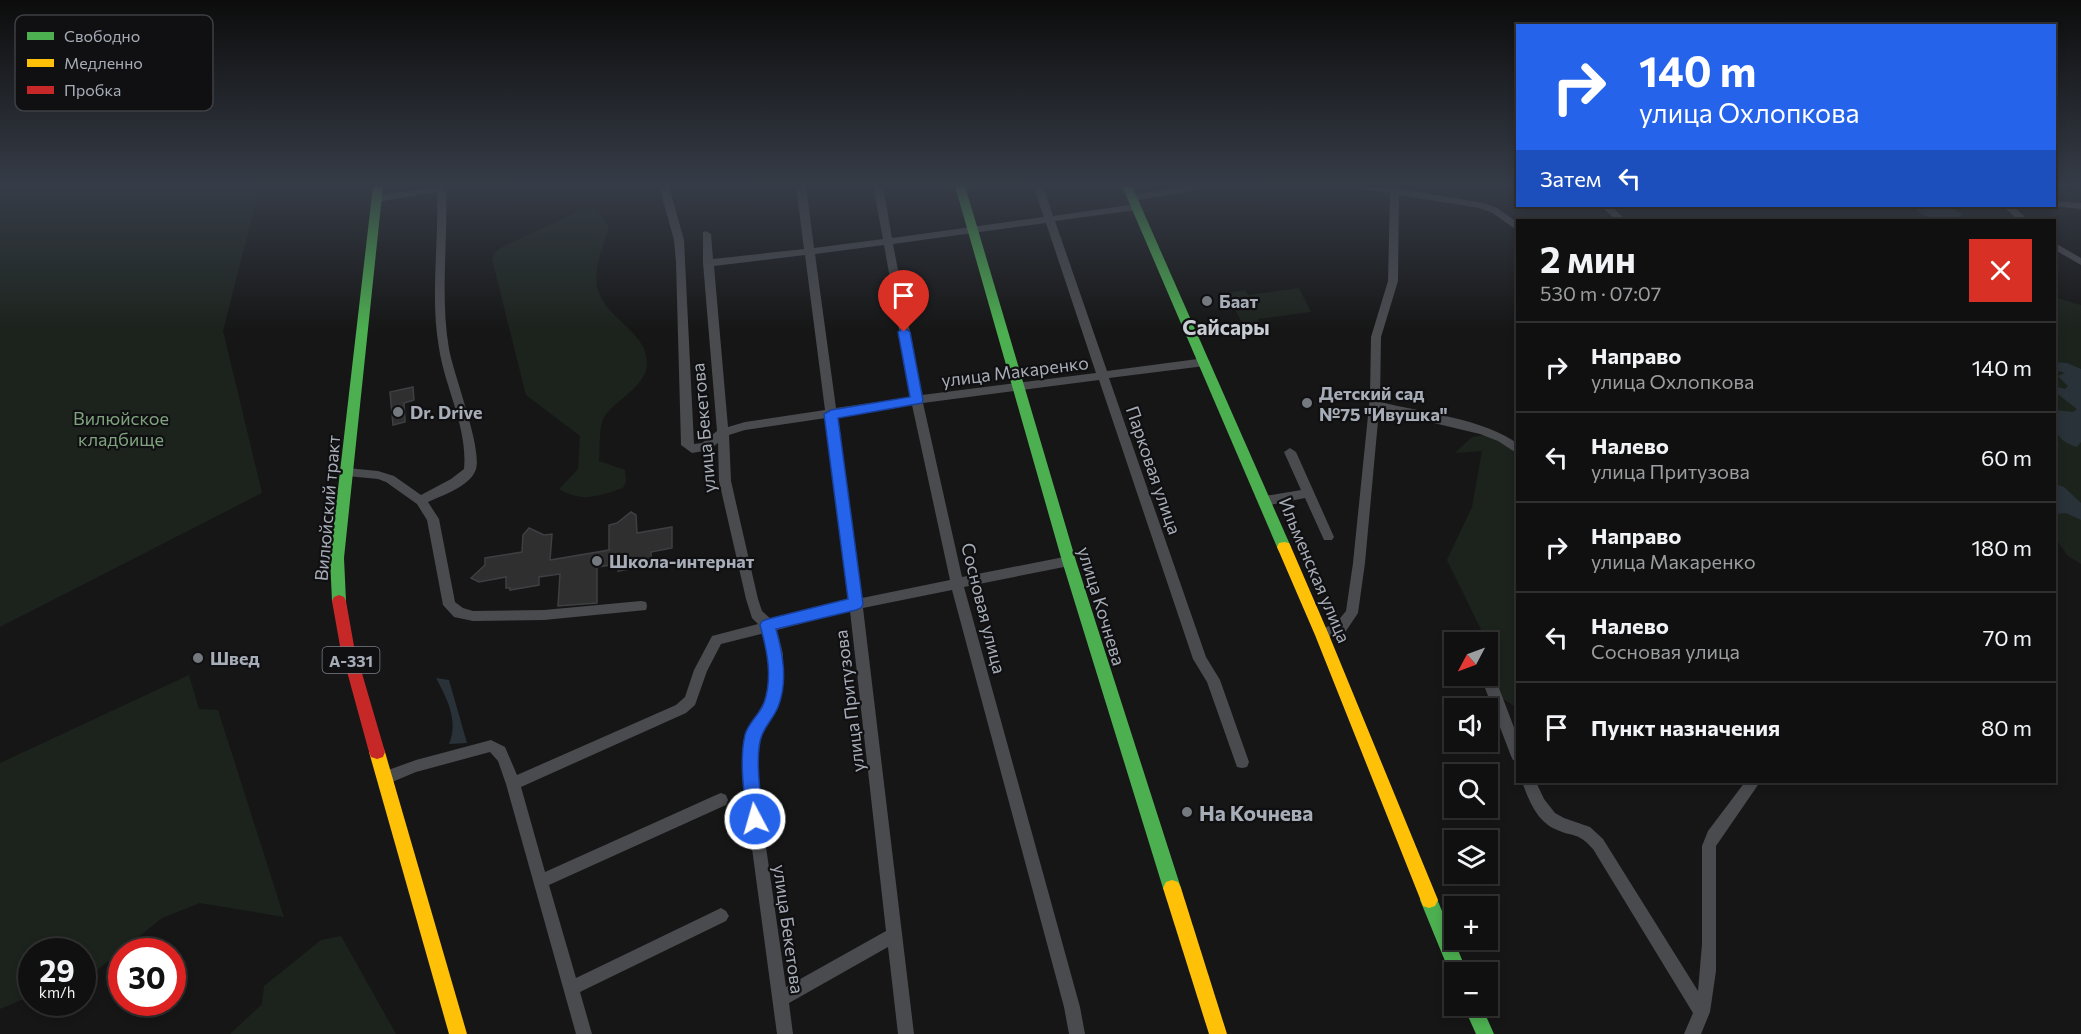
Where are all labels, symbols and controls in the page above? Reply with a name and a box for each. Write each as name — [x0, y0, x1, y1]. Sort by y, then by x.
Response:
legend — [15, 15, 213, 111]
text: Свободно — [64, 26, 140, 45]
text: 140 m — [1639, 44, 1756, 96]
icon: right — [1540, 48, 1618, 126]
text: Медленно — [64, 53, 143, 72]
text: Пробка — [64, 80, 121, 99]
text: улица Охлопкова — [1639, 96, 1860, 129]
icon: left — [1613, 162, 1646, 195]
text: Затем — [1540, 165, 1601, 192]
text: 2 мин — [1540, 236, 1636, 280]
button: close — [1969, 239, 2032, 302]
pin — [878, 270, 929, 332]
icon: arrive — [887, 279, 920, 312]
text: 530 m · 07:07 — [1540, 281, 1661, 305]
place label: Баат — [1219, 290, 1258, 312]
marker: Баат — [1200, 294, 1214, 308]
district label: Сайсары — [1182, 314, 1270, 339]
text: Направо — [1591, 342, 1681, 369]
street label: улица Макаренко — [940, 351, 1090, 391]
icon: right — [1540, 351, 1573, 384]
text: 140 m — [1972, 354, 2032, 381]
street label: улица Бекетова — [686, 362, 720, 494]
text: улица Охлопкова — [1591, 369, 1754, 393]
place label: Детский сад №75 "Ивушка" — [1319, 382, 1448, 425]
marker: Детский сад №75 "Ивушка" — [1300, 396, 1314, 410]
place label: Dr. Drive — [410, 401, 482, 423]
street label: Парковая улица — [1122, 403, 1186, 537]
marker: Dr. Drive — [391, 405, 405, 419]
park label: Вилюйское кладбище — [73, 407, 169, 450]
text: Налево — [1591, 432, 1669, 459]
street label: Вилюйский тракт — [310, 434, 344, 582]
icon: left — [1540, 441, 1573, 474]
text: 60 m — [1981, 444, 2032, 471]
text: улица Притузова — [1591, 459, 1750, 483]
street label: Ильменская улица — [1274, 494, 1356, 646]
text: Направо — [1591, 522, 1681, 549]
icon: right — [1540, 531, 1573, 564]
text: 180 m — [1971, 534, 2032, 561]
street label: Сосновая улица — [957, 540, 1011, 676]
street label: улица Кочнева — [1073, 544, 1131, 668]
text: улица Макаренко — [1591, 549, 1756, 573]
place label: Школа-интернат — [609, 550, 755, 572]
marker: Школа-интернат — [590, 554, 604, 568]
text: Налево — [1591, 612, 1669, 639]
icon: left — [1540, 621, 1573, 654]
text: 70 m — [1983, 624, 2032, 651]
street label: улица Притузова — [829, 629, 869, 773]
north arrow — [1444, 632, 1498, 686]
map controls — [1444, 632, 1498, 1016]
text: Сосновая улица — [1591, 639, 1740, 663]
place label: Швед — [210, 647, 259, 669]
road number: А-331 — [322, 647, 380, 673]
marker: Швед — [191, 651, 205, 665]
button: sound — [1444, 698, 1498, 752]
icon: arrive — [1540, 711, 1573, 744]
text: Пункт назначения — [1591, 714, 1780, 741]
text: 80 m — [1981, 714, 2032, 741]
button: search — [1444, 764, 1498, 818]
position arrow — [723, 787, 787, 851]
place label: На Кочнева — [1199, 800, 1313, 825]
marker: На Кочнева — [1180, 805, 1194, 819]
button: layers — [1444, 830, 1498, 884]
street label: улица Бекетова — [769, 863, 809, 995]
button: + — [1444, 896, 1498, 950]
speed limit sign: 30 — [108, 938, 186, 1016]
text: 29 — [39, 951, 75, 988]
button: − — [1444, 962, 1498, 1016]
text: km/h — [39, 983, 75, 1001]

